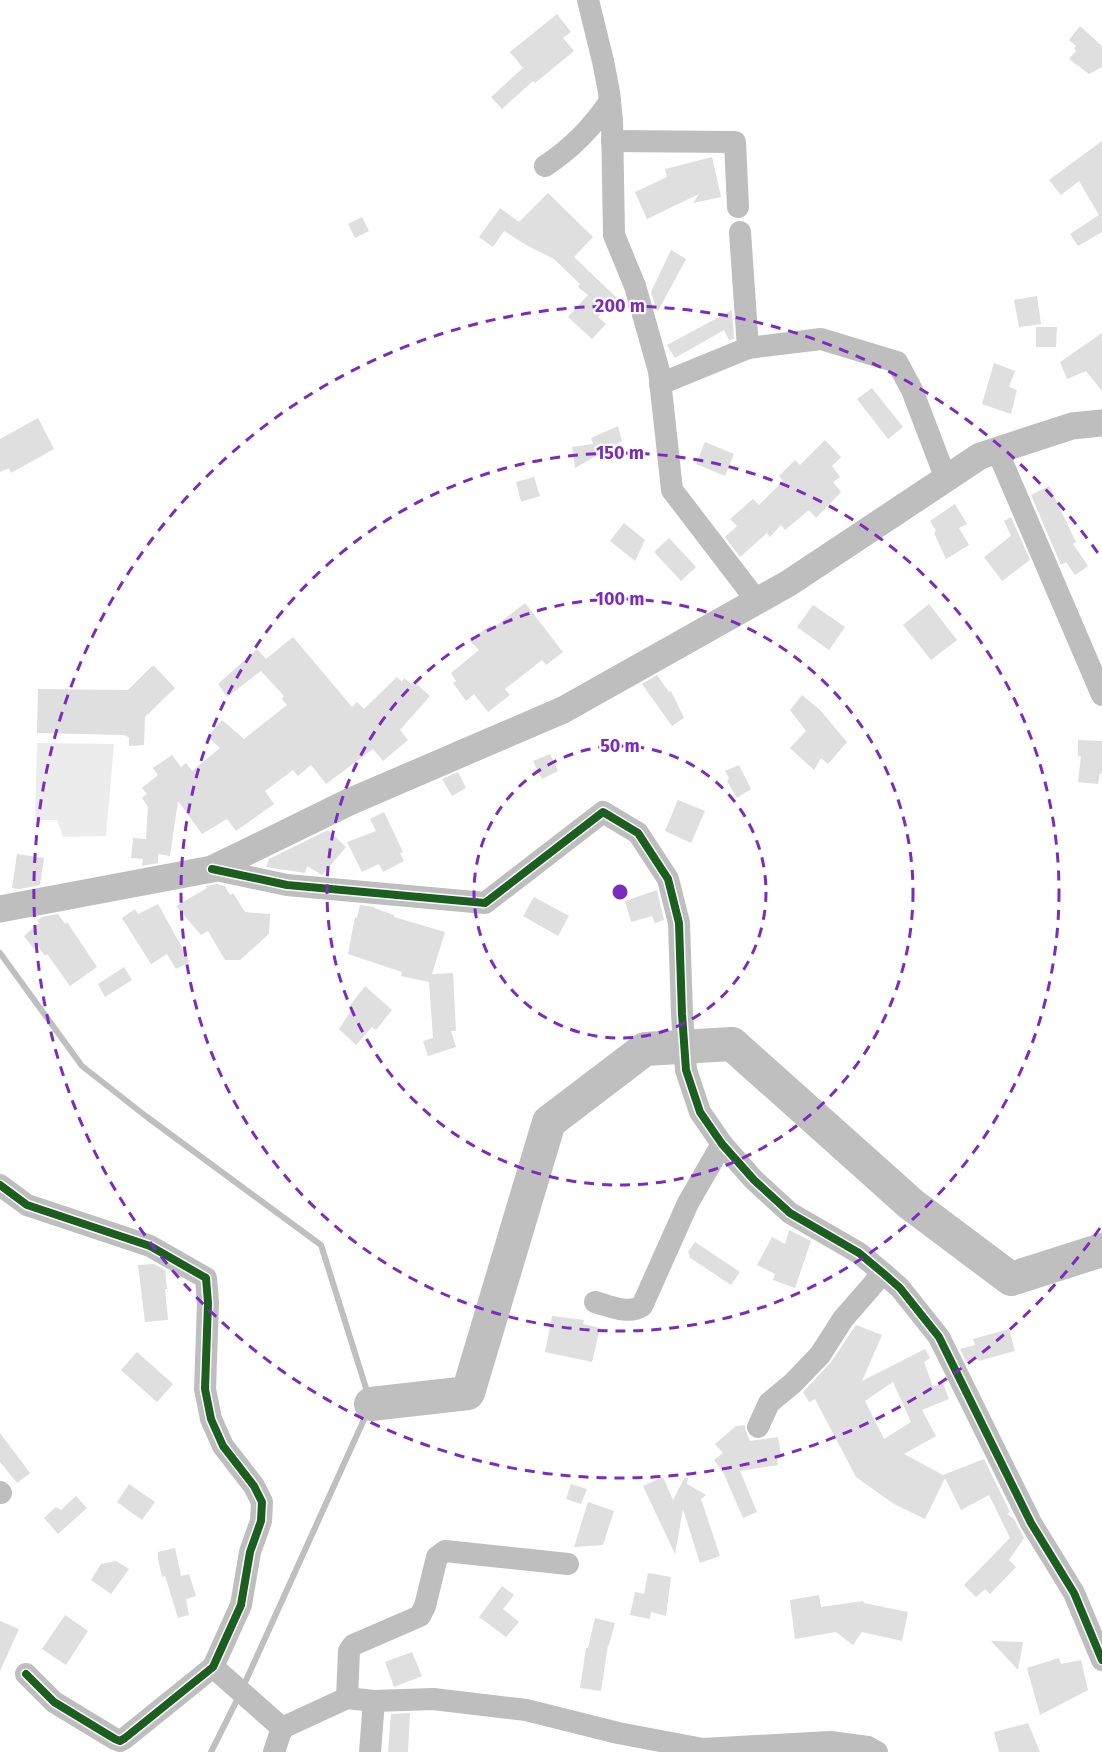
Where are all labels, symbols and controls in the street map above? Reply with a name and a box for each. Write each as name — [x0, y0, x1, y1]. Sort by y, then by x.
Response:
text: 200 m — [595, 295, 645, 317]
text: 150 m — [596, 442, 644, 464]
text: 100 m — [596, 588, 644, 610]
text: 50 m — [600, 735, 640, 757]
centre of rings — [610, 882, 630, 902]

